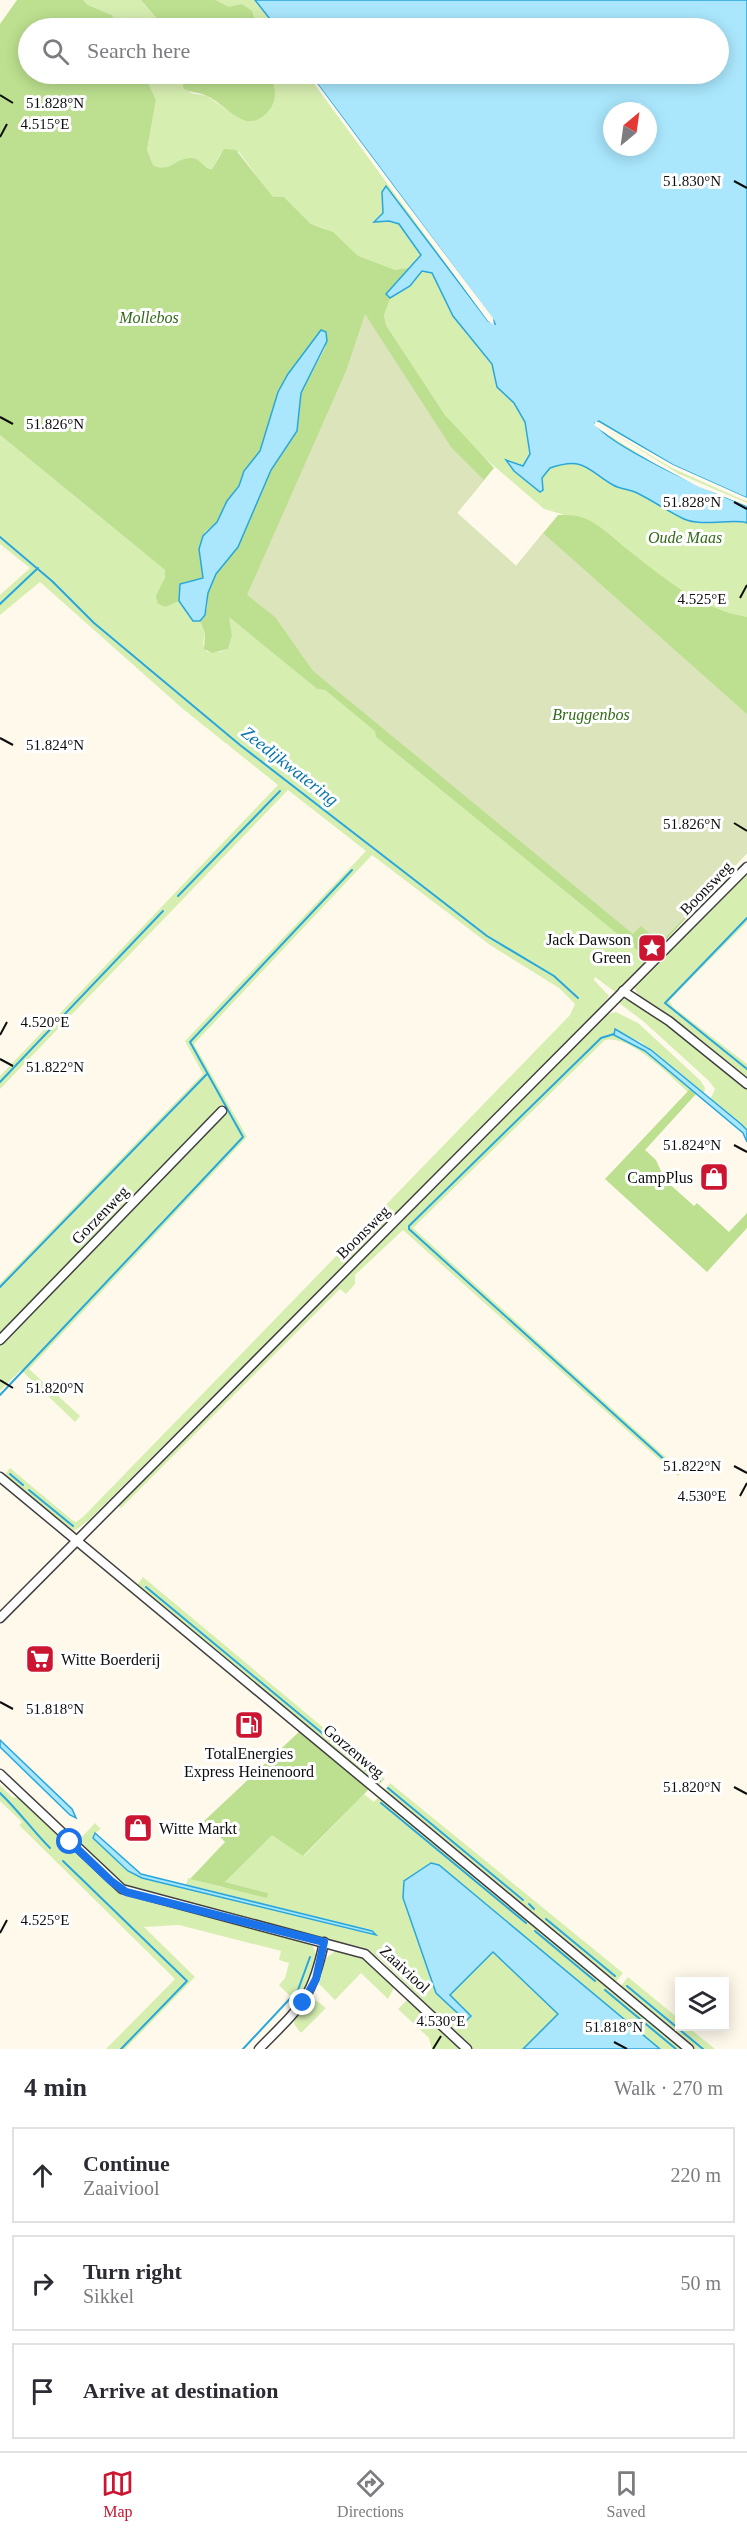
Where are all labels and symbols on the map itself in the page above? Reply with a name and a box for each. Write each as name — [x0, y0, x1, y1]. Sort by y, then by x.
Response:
text: 51.828°N — [26, 95, 84, 111]
north arrow — [603, 102, 657, 156]
text: 4.515°E — [21, 116, 69, 132]
text: 51.830°N — [663, 173, 721, 189]
park label: Mollebos — [118, 309, 179, 326]
text: 51.826°N — [26, 416, 84, 432]
text: 51.828°N — [663, 494, 721, 510]
park label: Oude Maas — [648, 529, 722, 546]
text: 4.525°E — [678, 591, 726, 607]
park label: Bruggenbos — [552, 706, 630, 724]
water label: Zeedijkwatering — [238, 722, 342, 810]
text: 51.824°N — [26, 737, 84, 753]
text: 51.826°N — [663, 816, 721, 832]
street label: Boonsweg — [676, 858, 736, 919]
place label: Jack Dawson Green — [546, 931, 631, 966]
place icon: Jack Dawson Green — [636, 932, 668, 964]
text: 4.520°E — [21, 1014, 69, 1030]
text: 51.822°N — [26, 1059, 84, 1075]
text: 51.824°N — [663, 1137, 721, 1153]
shop icon: CampPlus — [698, 1161, 730, 1193]
place label: CampPlus — [627, 1169, 693, 1187]
street label: Gorzenweg — [68, 1183, 132, 1248]
street label: Boonsweg — [333, 1202, 394, 1263]
text: 51.820°N — [26, 1380, 84, 1396]
text: 51.822°N — [663, 1458, 721, 1474]
text: 4.530°E — [678, 1488, 726, 1504]
supermarket icon: Witte Boerderij — [24, 1643, 56, 1675]
place label: Witte Boerderij — [61, 1651, 160, 1669]
text: 51.818°N — [26, 1701, 84, 1717]
fuel station icon: TotalEnergies Express Heinenoord — [233, 1709, 265, 1741]
street label: Gorzenweg — [320, 1721, 388, 1782]
place label: TotalEnergies Express Heinenoord — [184, 1745, 314, 1781]
text: 51.820°N — [663, 1779, 721, 1795]
shop icon: Witte Markt — [122, 1812, 154, 1844]
place label: Witte Markt — [159, 1820, 238, 1837]
route start — [56, 1828, 82, 1854]
text: 4.525°E — [21, 1912, 69, 1928]
street label: Zaaiviool — [377, 1942, 434, 1997]
route end — [289, 1989, 315, 2015]
text: 4.530°E — [417, 2013, 465, 2029]
text: 51.818°N — [585, 2019, 643, 2035]

